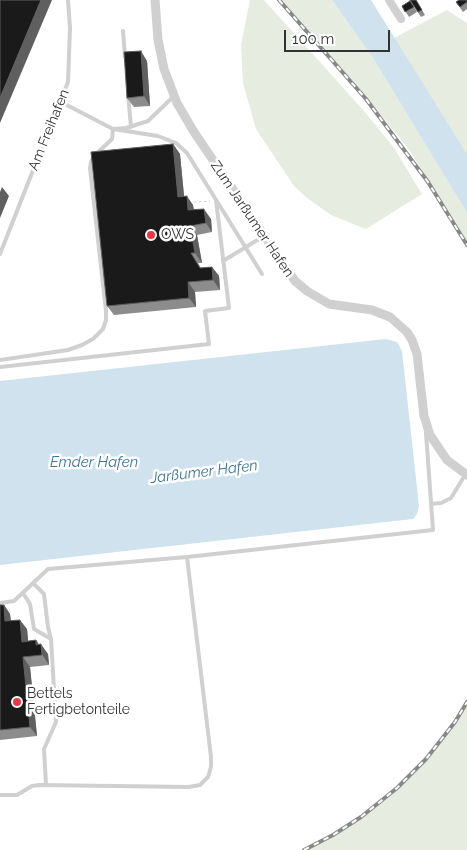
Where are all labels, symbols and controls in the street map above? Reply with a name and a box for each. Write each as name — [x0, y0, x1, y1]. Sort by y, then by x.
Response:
scale bar — [287, 20, 393, 52]
text: 100 m — [292, 30, 334, 48]
street label: Am Freihafen — [25, 87, 73, 173]
street label: Zum Jarßumer Hafen — [207, 158, 297, 280]
place label: OWS — [161, 227, 194, 243]
marker: OWS — [145, 229, 157, 241]
water label: Emder Hafen — [50, 453, 138, 471]
water label: Jarßumer Hafen — [149, 456, 259, 488]
place label: Bettels Fertigbetonteile — [27, 686, 130, 719]
marker: Bettels Fertigbetonteile — [11, 696, 23, 708]

